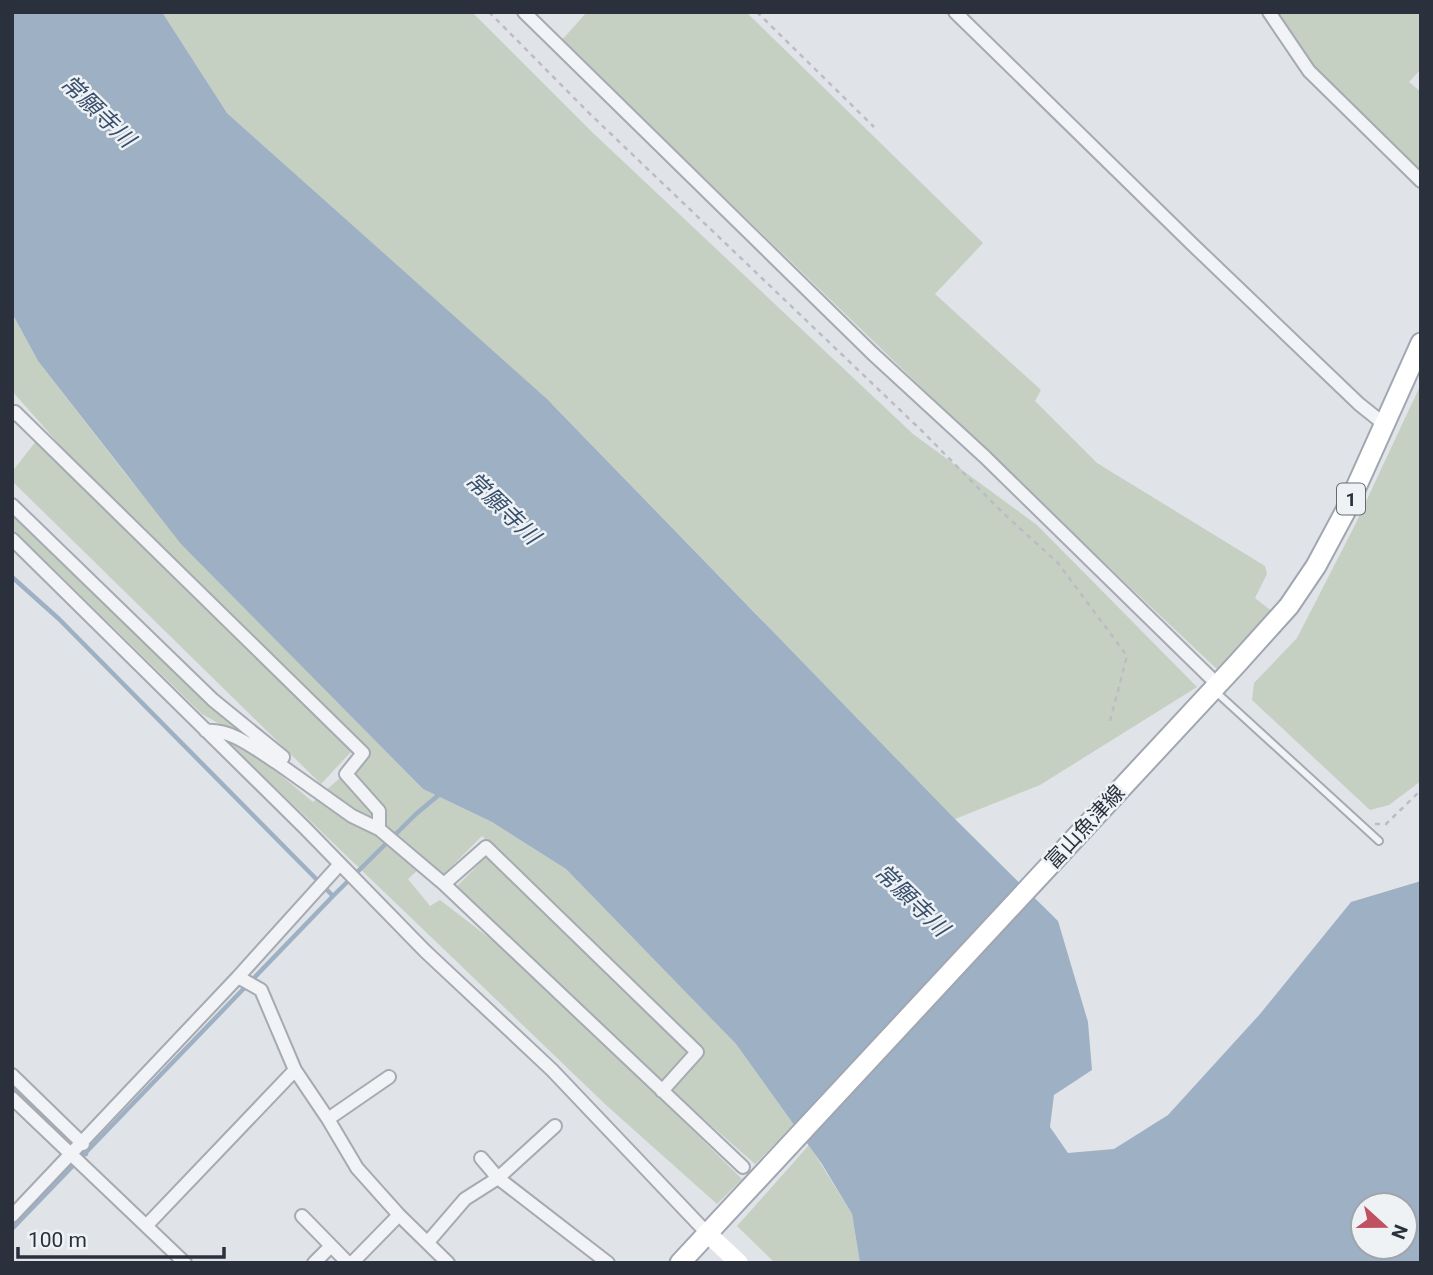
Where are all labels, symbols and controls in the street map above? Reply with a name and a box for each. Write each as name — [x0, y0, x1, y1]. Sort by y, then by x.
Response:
water label: 常願寺川 — [55, 70, 142, 155]
water label: 常願寺川 — [460, 467, 547, 552]
road number: 1 — [1337, 484, 1365, 514]
street label: 富山魚津線 — [1040, 780, 1130, 874]
water label: 常願寺川 — [869, 859, 956, 944]
north arrow — [1349, 1191, 1419, 1261]
scale bar — [18, 1216, 224, 1260]
text: N — [1386, 1222, 1413, 1242]
text: 100 m — [28, 1228, 87, 1252]

